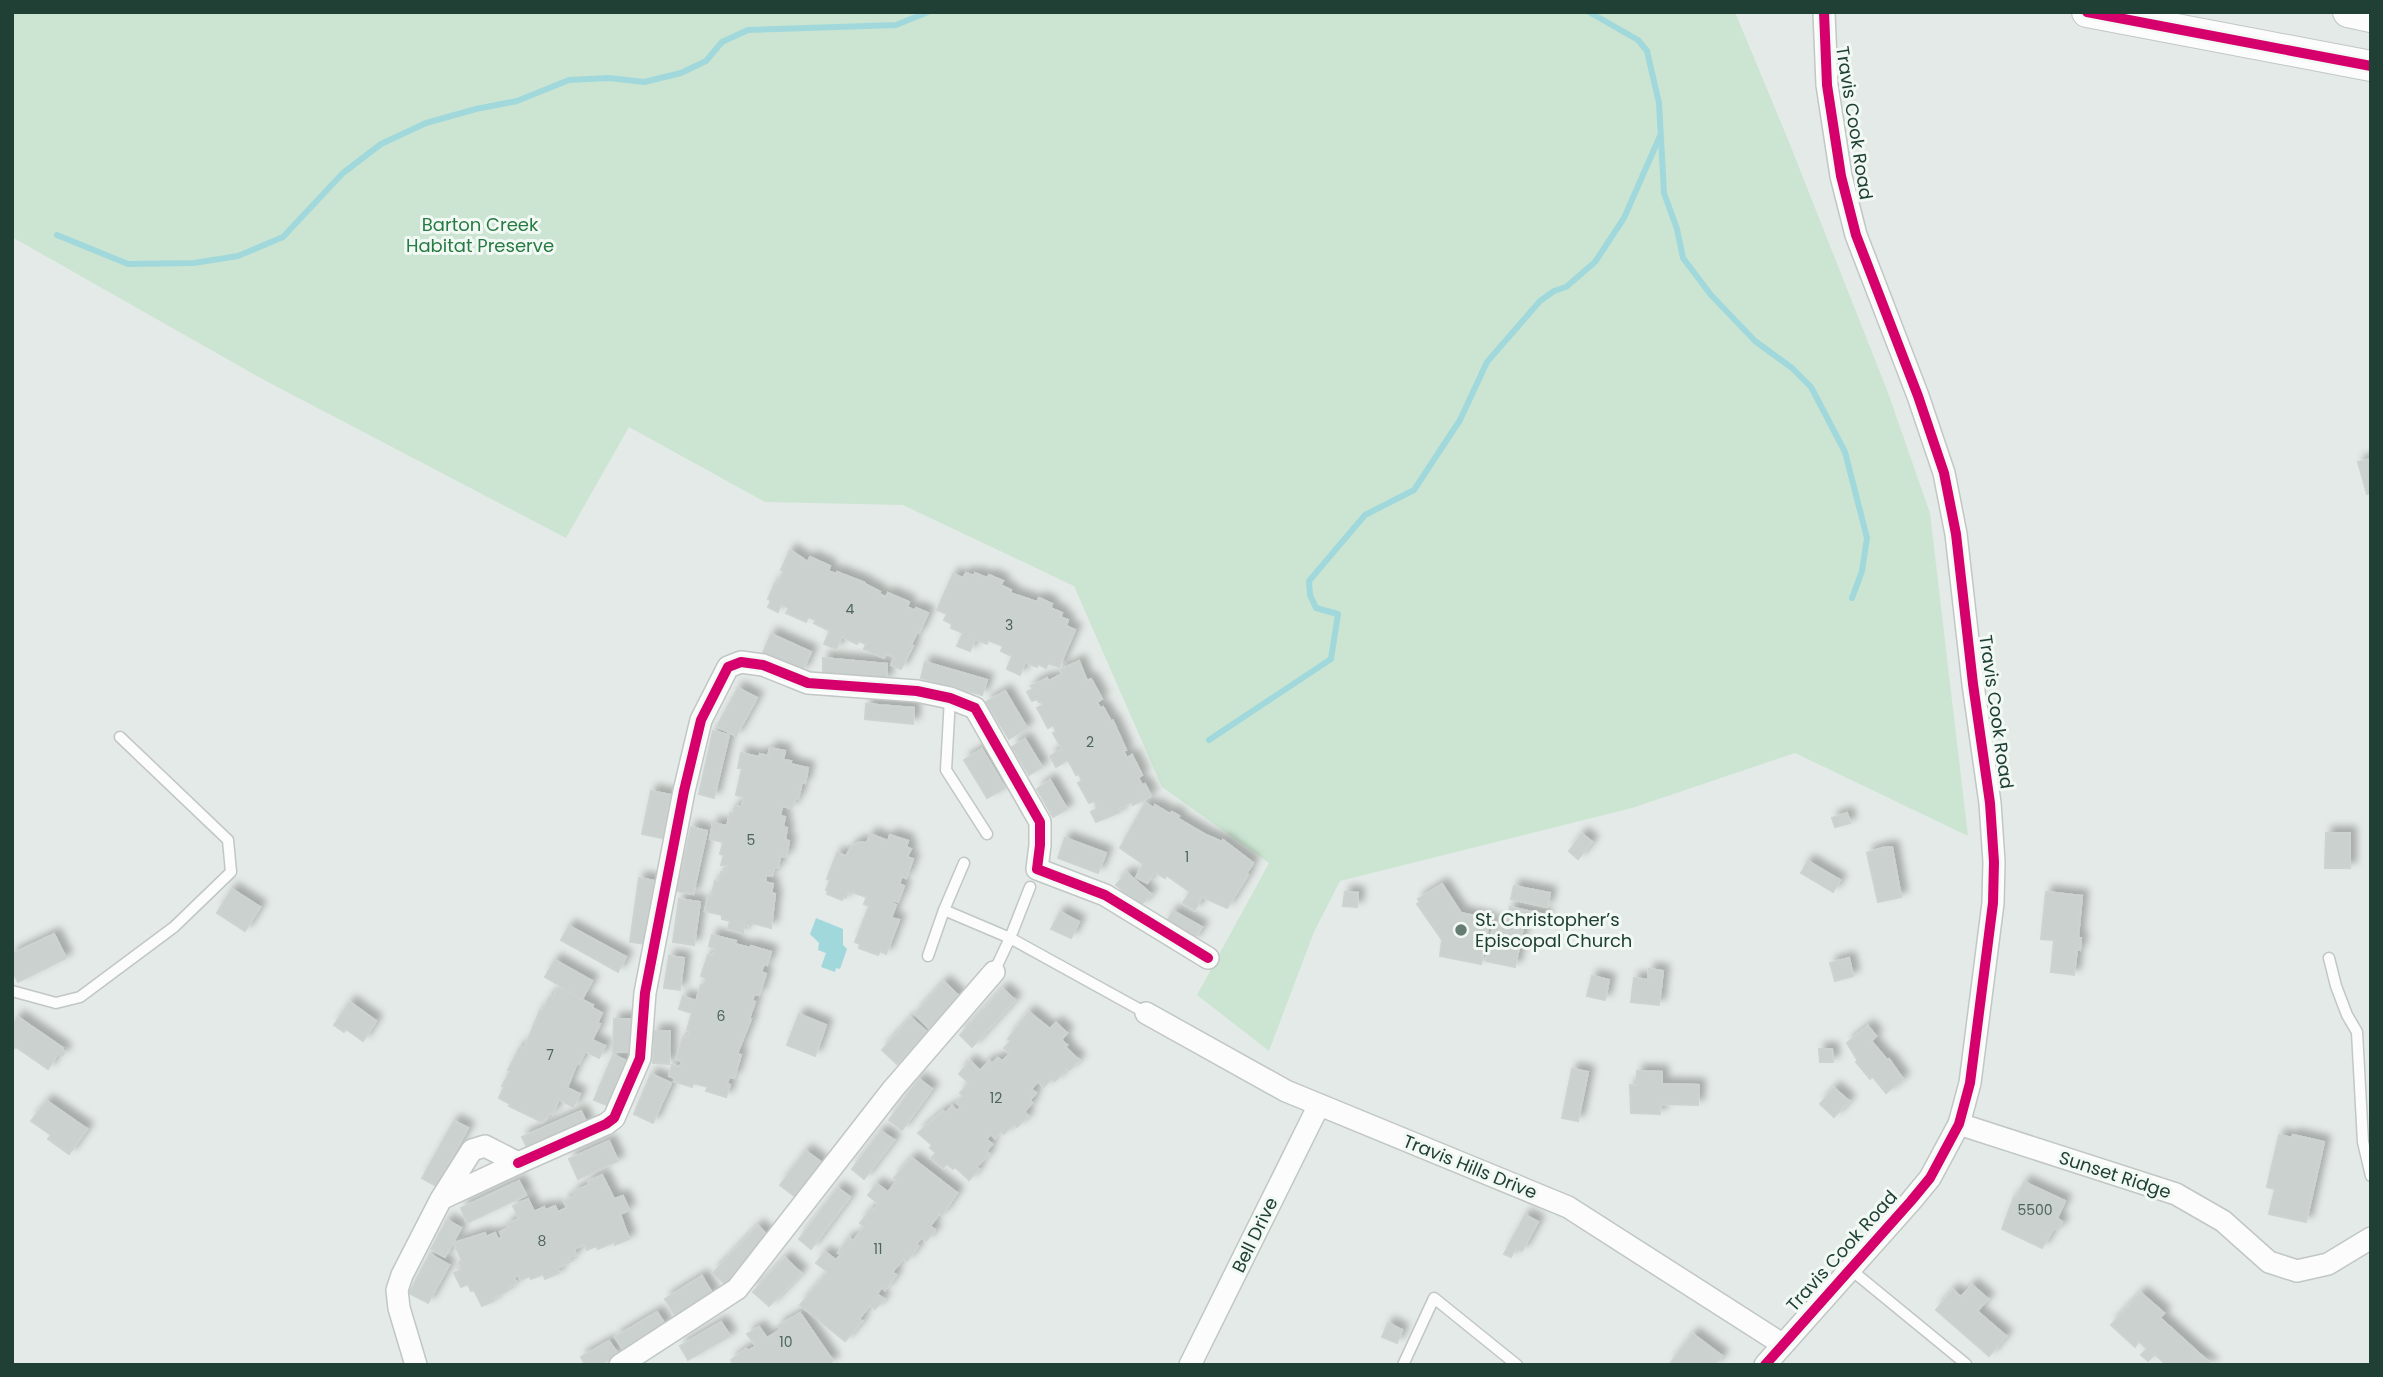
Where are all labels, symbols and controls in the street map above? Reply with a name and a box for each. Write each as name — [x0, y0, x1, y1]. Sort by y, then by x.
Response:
street label: Travis Cook Road — [1830, 44, 1879, 202]
park label: Barton Creek Habitat Preserve — [406, 212, 554, 258]
house number: 4 — [846, 599, 855, 619]
house number: 3 — [1005, 615, 1013, 635]
street label: Travis Cook Road — [1973, 633, 2020, 791]
house number: 2 — [1086, 732, 1094, 752]
house number: 5 — [747, 830, 755, 850]
house number: 1 — [1185, 847, 1189, 867]
place label: St. Christopher’s Episcopal Church — [1475, 907, 1632, 953]
marker: St. Christopher’s Episcopal Church — [1453, 922, 1469, 938]
house number: 6 — [717, 1006, 726, 1026]
house number: 7 — [546, 1045, 554, 1065]
house number: 12 — [990, 1088, 1002, 1108]
street label: Travis Hills Drive — [1399, 1128, 1541, 1205]
street label: Sunset Ridge — [2056, 1145, 2174, 1204]
street label: Travis Cook Road — [1780, 1185, 1903, 1317]
street label: Bell Drive — [1226, 1193, 1284, 1277]
house number: 5500 — [2017, 1200, 2053, 1220]
house number: 8 — [538, 1231, 547, 1251]
house number: 11 — [874, 1239, 882, 1259]
house number: 10 — [779, 1332, 793, 1352]

